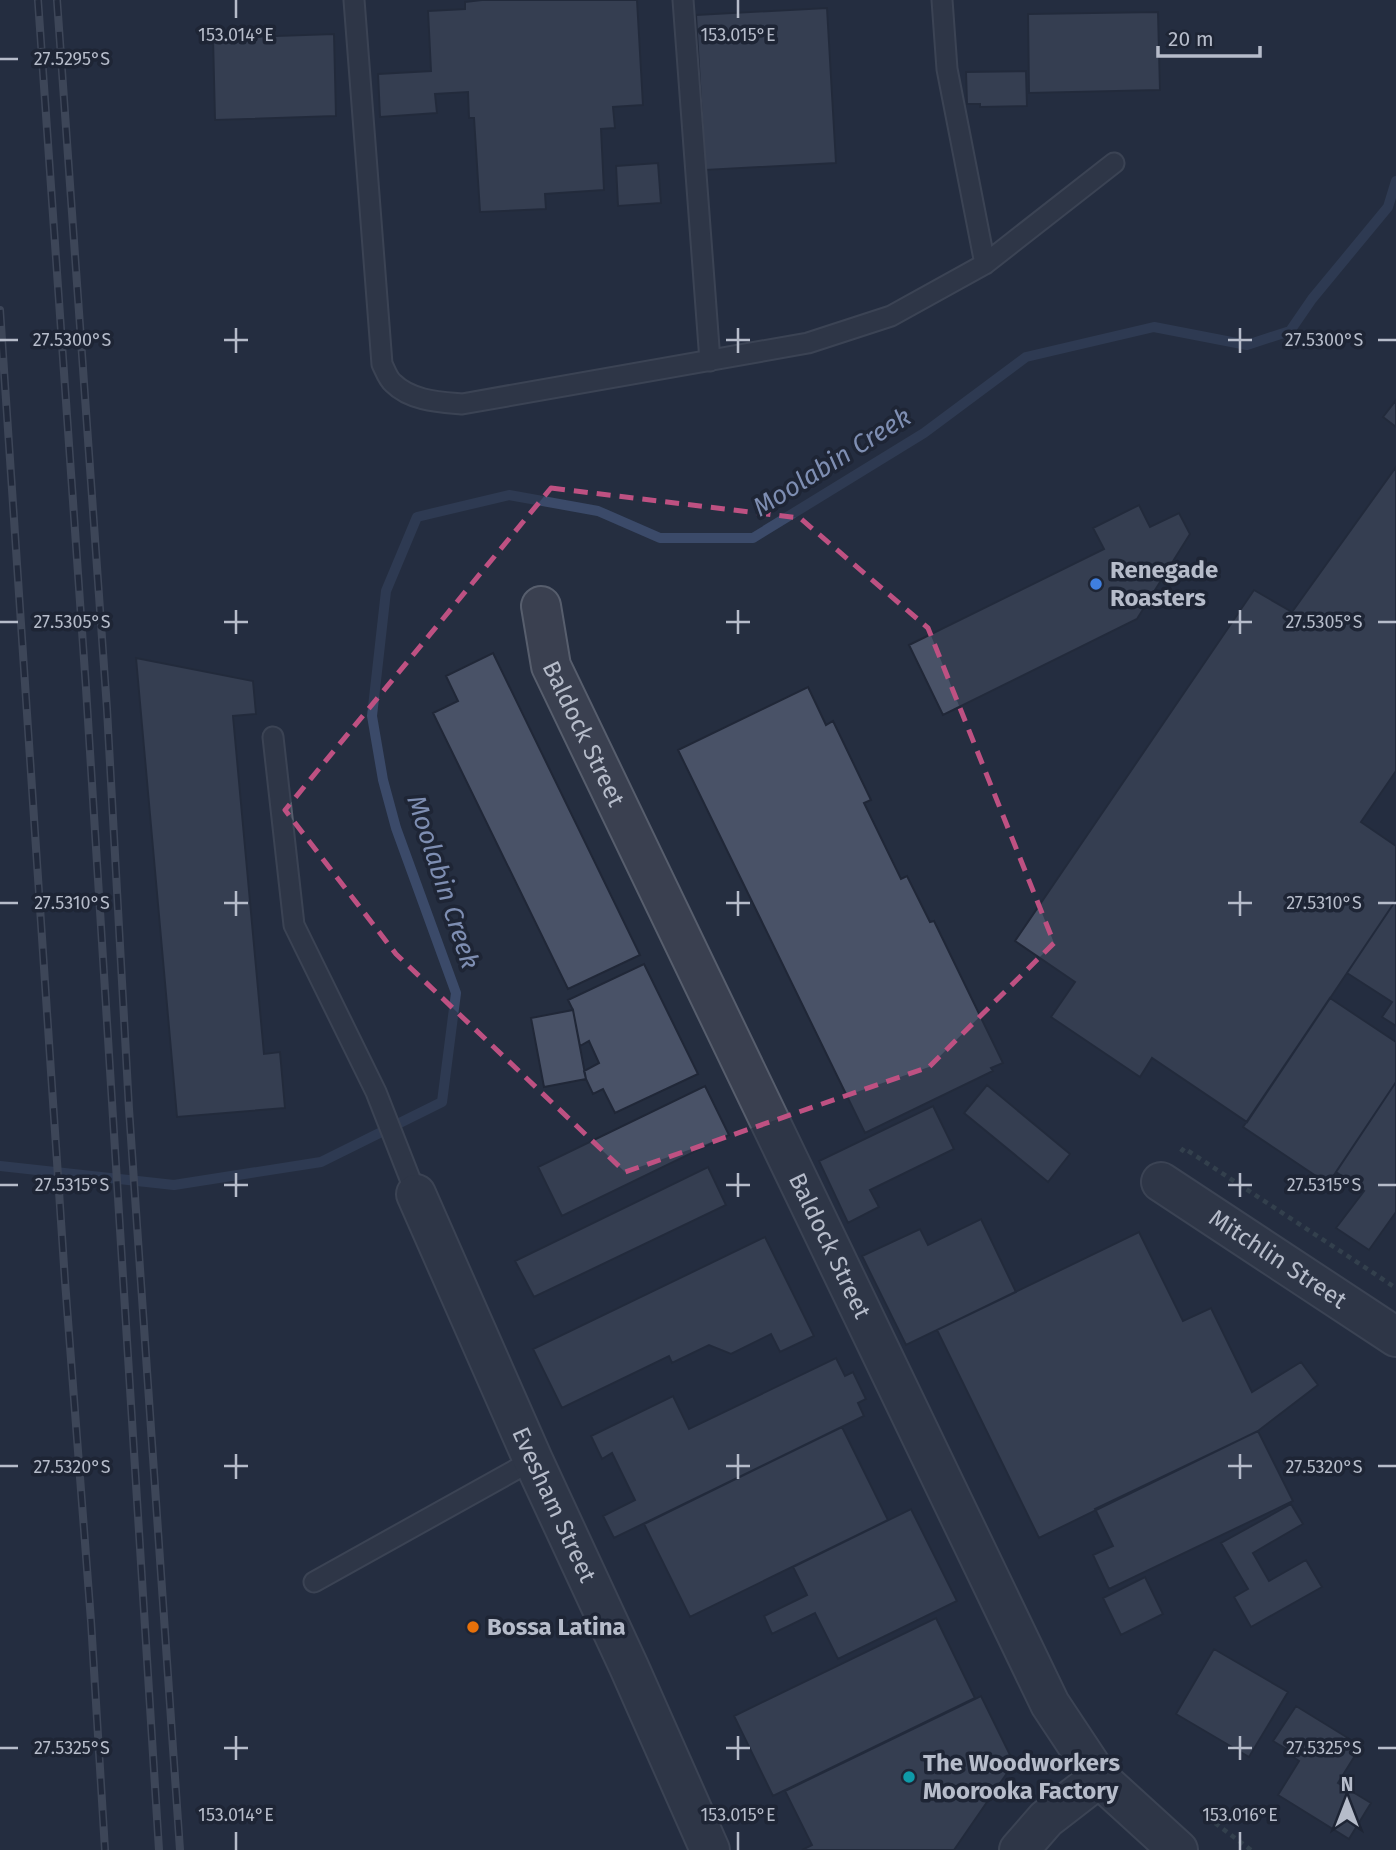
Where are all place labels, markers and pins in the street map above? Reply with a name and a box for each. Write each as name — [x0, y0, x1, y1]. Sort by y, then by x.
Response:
place label: Renegade Roasters — [1110, 556, 1218, 612]
marker: Renegade Roasters — [1088, 576, 1104, 592]
place label: Bossa Latina — [487, 1613, 626, 1641]
marker: Bossa Latina — [465, 1619, 481, 1635]
place label: The Woodworkers Moorooka Factory — [923, 1749, 1120, 1805]
marker: The Woodworkers Moorooka Factory — [901, 1769, 917, 1785]

